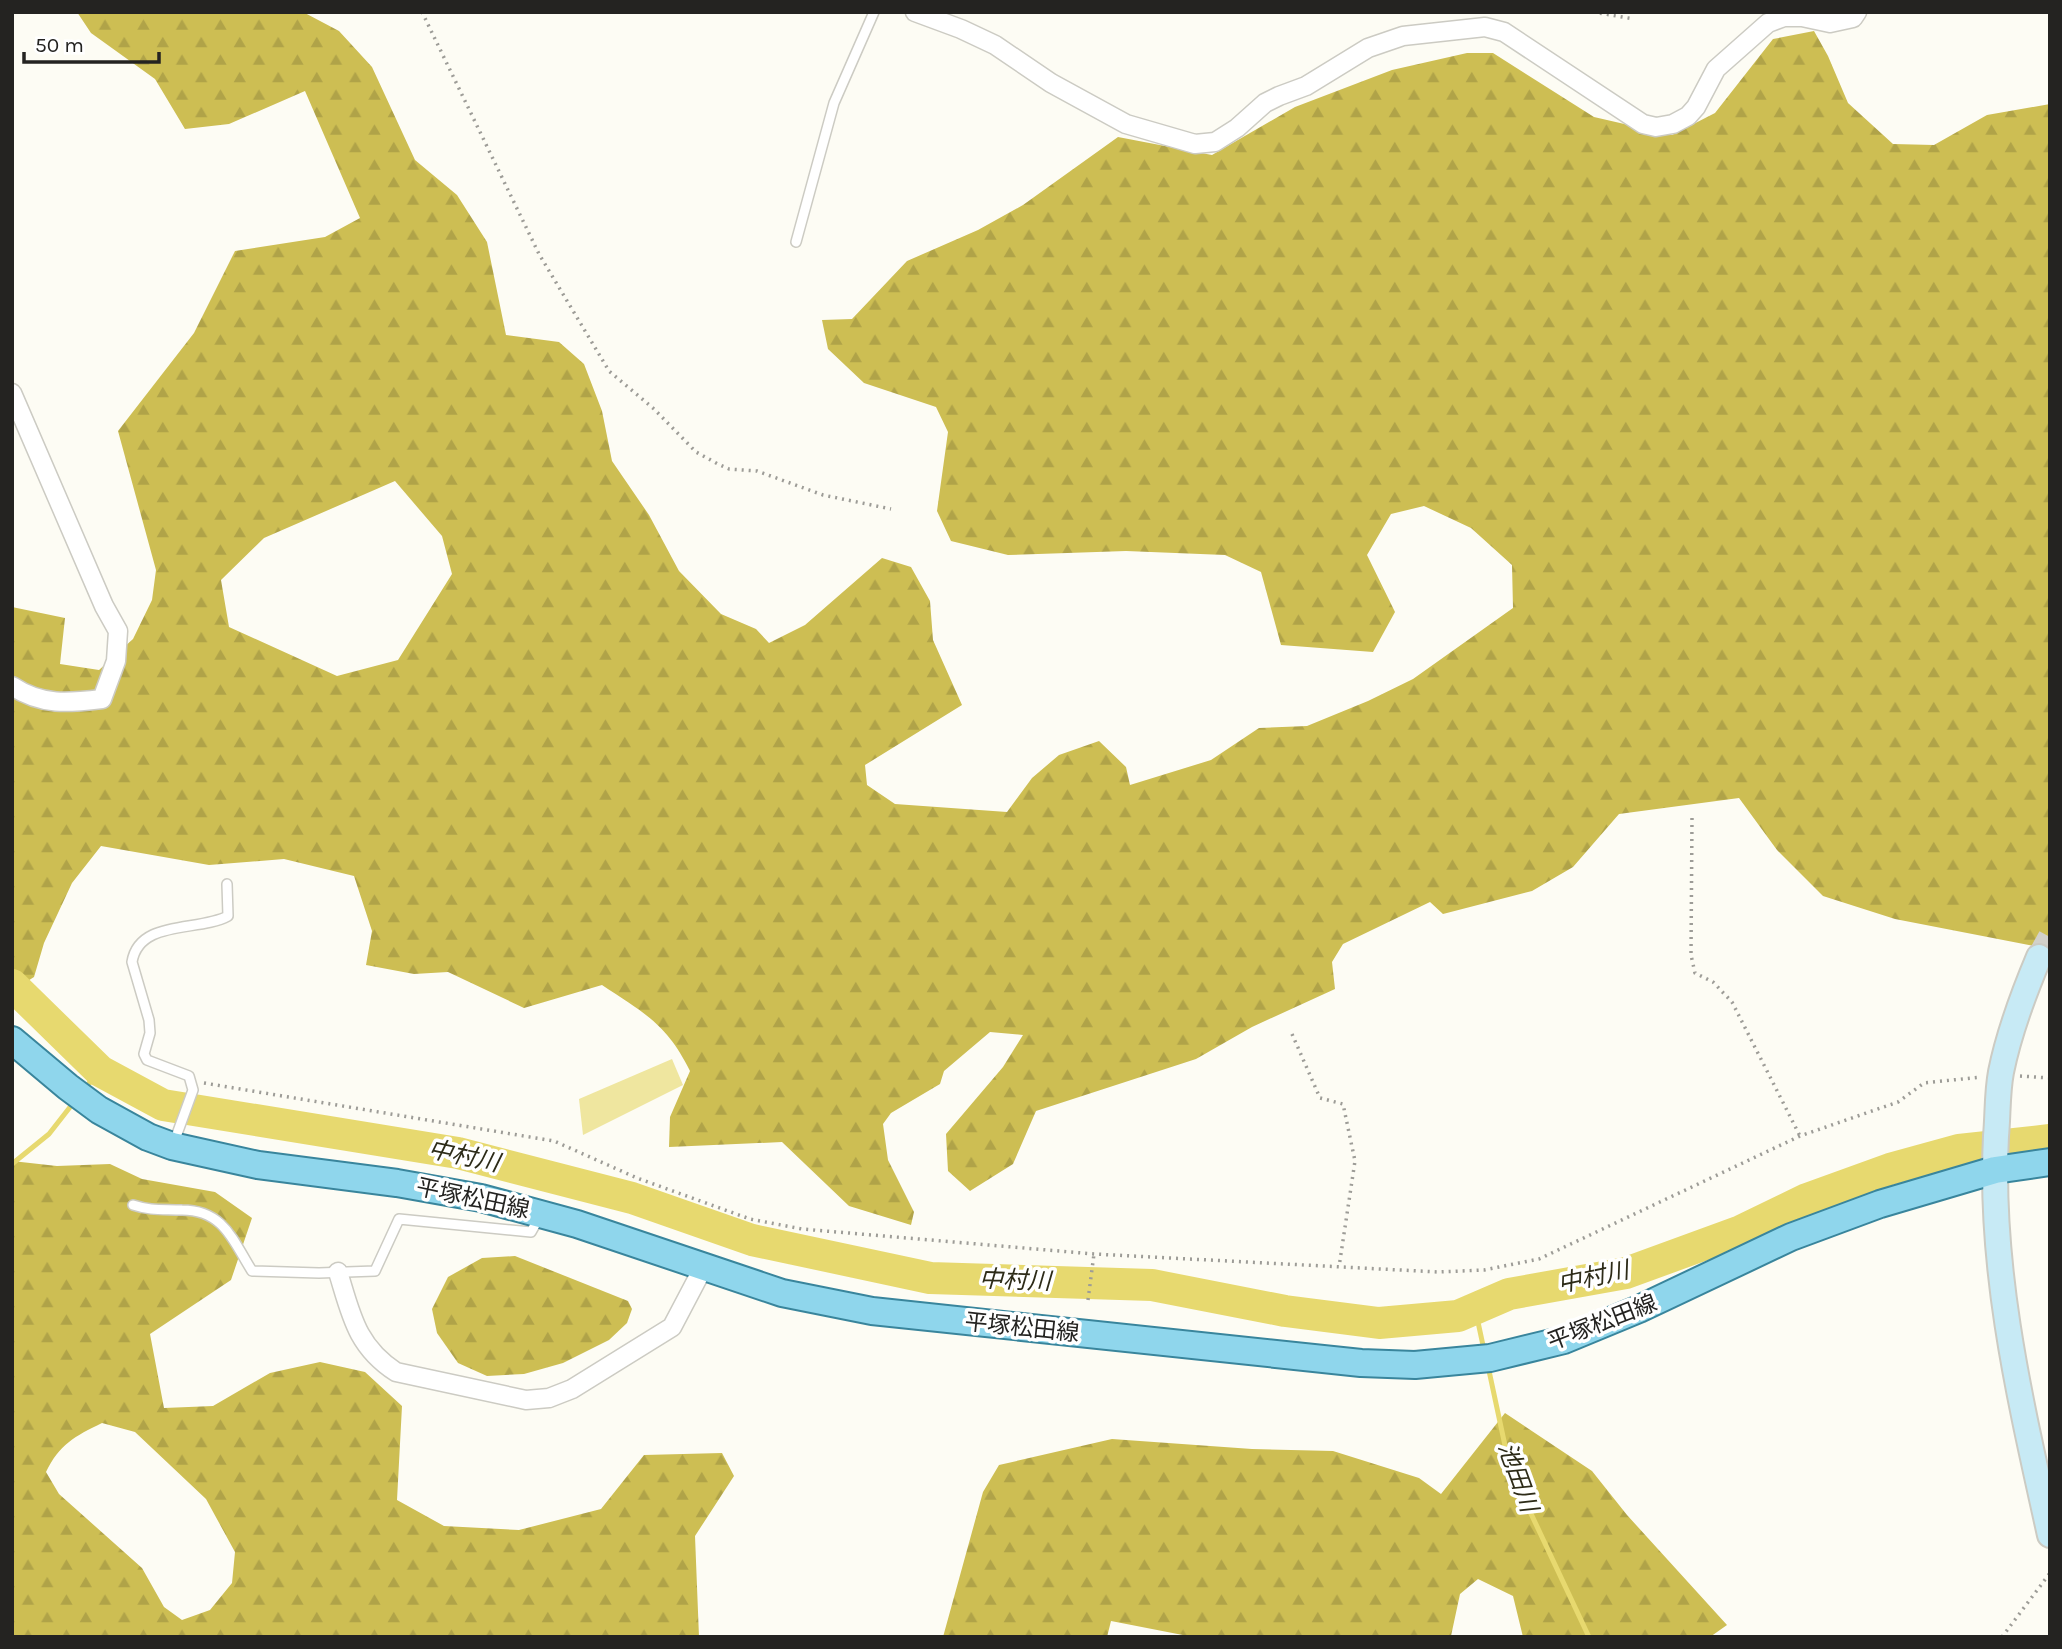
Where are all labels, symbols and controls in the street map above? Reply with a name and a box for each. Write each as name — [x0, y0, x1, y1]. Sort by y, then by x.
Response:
scale bar — [24, 21, 159, 65]
text: 50 m — [35, 33, 84, 57]
water label: 中村川 — [426, 1135, 505, 1178]
street label: 平塚松田線 — [414, 1173, 532, 1224]
water label: 中村川 — [1555, 1255, 1634, 1298]
water label: 中村川 — [979, 1265, 1054, 1295]
street label: 平塚松田線 — [1544, 1289, 1661, 1356]
street label: 平塚松田線 — [963, 1308, 1081, 1347]
water label: 池田川 — [1493, 1438, 1544, 1518]

